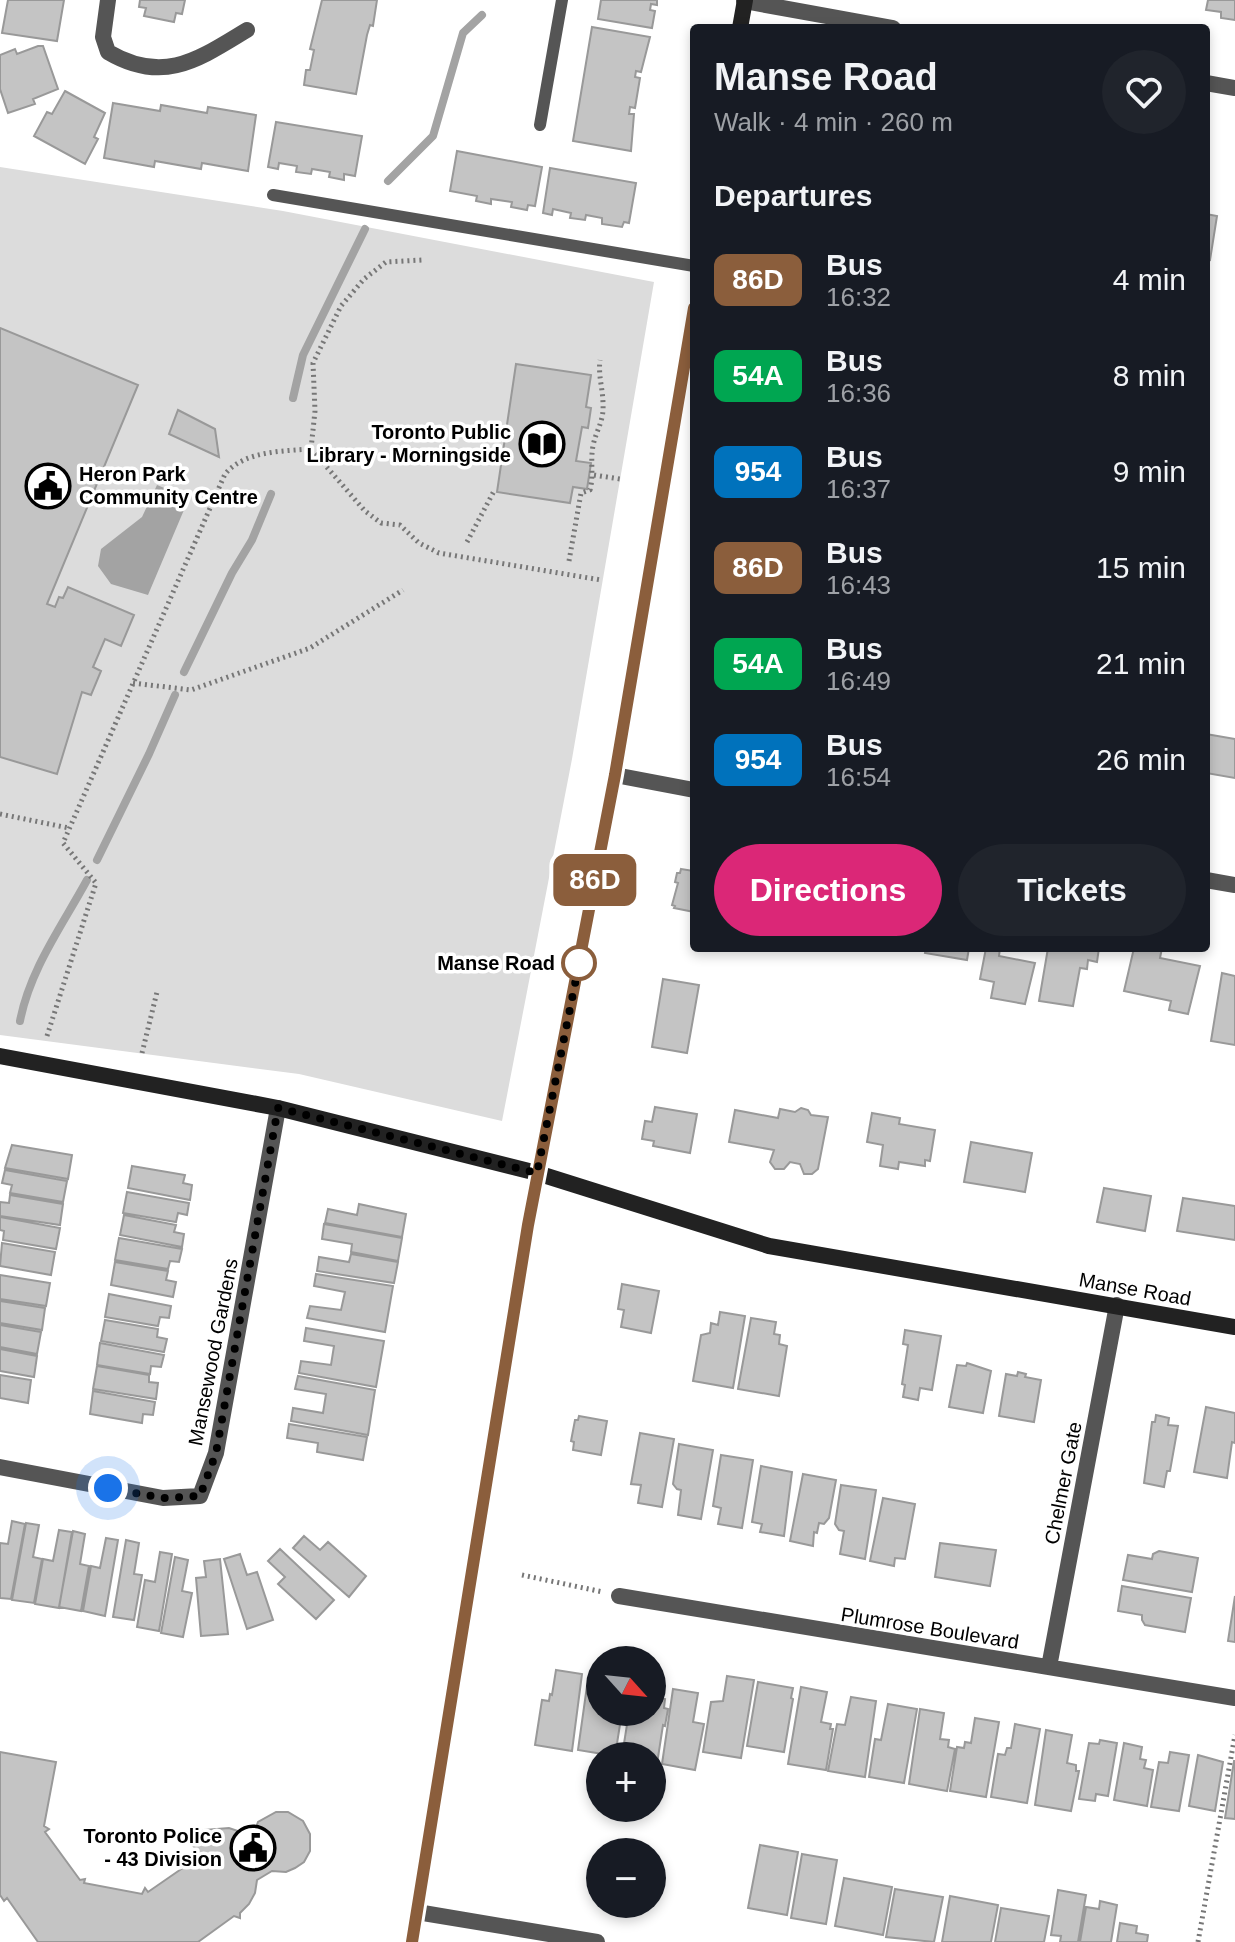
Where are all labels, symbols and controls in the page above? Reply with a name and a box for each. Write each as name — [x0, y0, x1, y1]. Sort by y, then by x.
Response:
button: heart — [1102, 50, 1186, 134]
text: Manse Road — [714, 56, 938, 98]
text: Walk · 4 min · 260 m — [714, 107, 953, 137]
text: Departures — [714, 179, 872, 212]
text: Bus — [826, 248, 883, 281]
text: 4 min — [1113, 263, 1186, 296]
text: 86D — [732, 264, 784, 295]
text: 16:32 — [826, 282, 891, 312]
text: Bus — [826, 344, 883, 377]
text: 8 min — [1113, 359, 1186, 392]
text: 54A — [732, 360, 784, 391]
text: 16:36 — [826, 378, 891, 408]
library icon: Toronto Public Library - Morningside — [518, 420, 566, 468]
place label: Toronto Public Library - Morningside — [307, 421, 511, 466]
text: Bus — [826, 440, 883, 473]
text: 9 min — [1113, 455, 1186, 488]
text: 954 — [735, 456, 781, 487]
public building icon: Heron Park Community Centre — [24, 462, 72, 510]
place label: Heron Park Community Centre — [79, 463, 258, 508]
text: 16:37 — [826, 474, 891, 504]
text: Bus — [826, 536, 883, 569]
text: 15 min — [1096, 551, 1186, 584]
text: 86D — [732, 552, 784, 583]
text: 16:43 — [826, 570, 891, 600]
text: Bus — [826, 632, 883, 665]
text: 21 min — [1096, 647, 1186, 680]
text: 54A — [732, 648, 784, 679]
text: 16:49 — [826, 666, 891, 696]
text: Bus — [826, 728, 883, 761]
text: 26 min — [1096, 743, 1186, 776]
text: 954 — [735, 744, 781, 775]
text: 16:54 — [826, 762, 891, 792]
button: Directions — [714, 844, 942, 936]
button: Tickets — [958, 844, 1186, 936]
line badge: 86D — [549, 854, 641, 906]
text: 86D — [569, 864, 621, 895]
marker: Manse Road — [562, 946, 596, 980]
place label: Manse Road — [437, 952, 555, 974]
street label: Mansewood Gardens — [184, 1257, 242, 1447]
street label: Manse Road — [1077, 1268, 1193, 1310]
street label: Chelmer Gate — [1040, 1420, 1086, 1546]
your location — [88, 1468, 128, 1508]
street label: Plumrose Boulevard — [839, 1603, 1021, 1653]
north arrow — [586, 1646, 666, 1726]
map controls — [586, 1646, 666, 1918]
button: + — [586, 1742, 666, 1822]
public building icon: Toronto Police - 43 Division — [229, 1824, 277, 1872]
place label: Toronto Police - 43 Division — [83, 1825, 222, 1870]
button: − — [586, 1838, 666, 1918]

